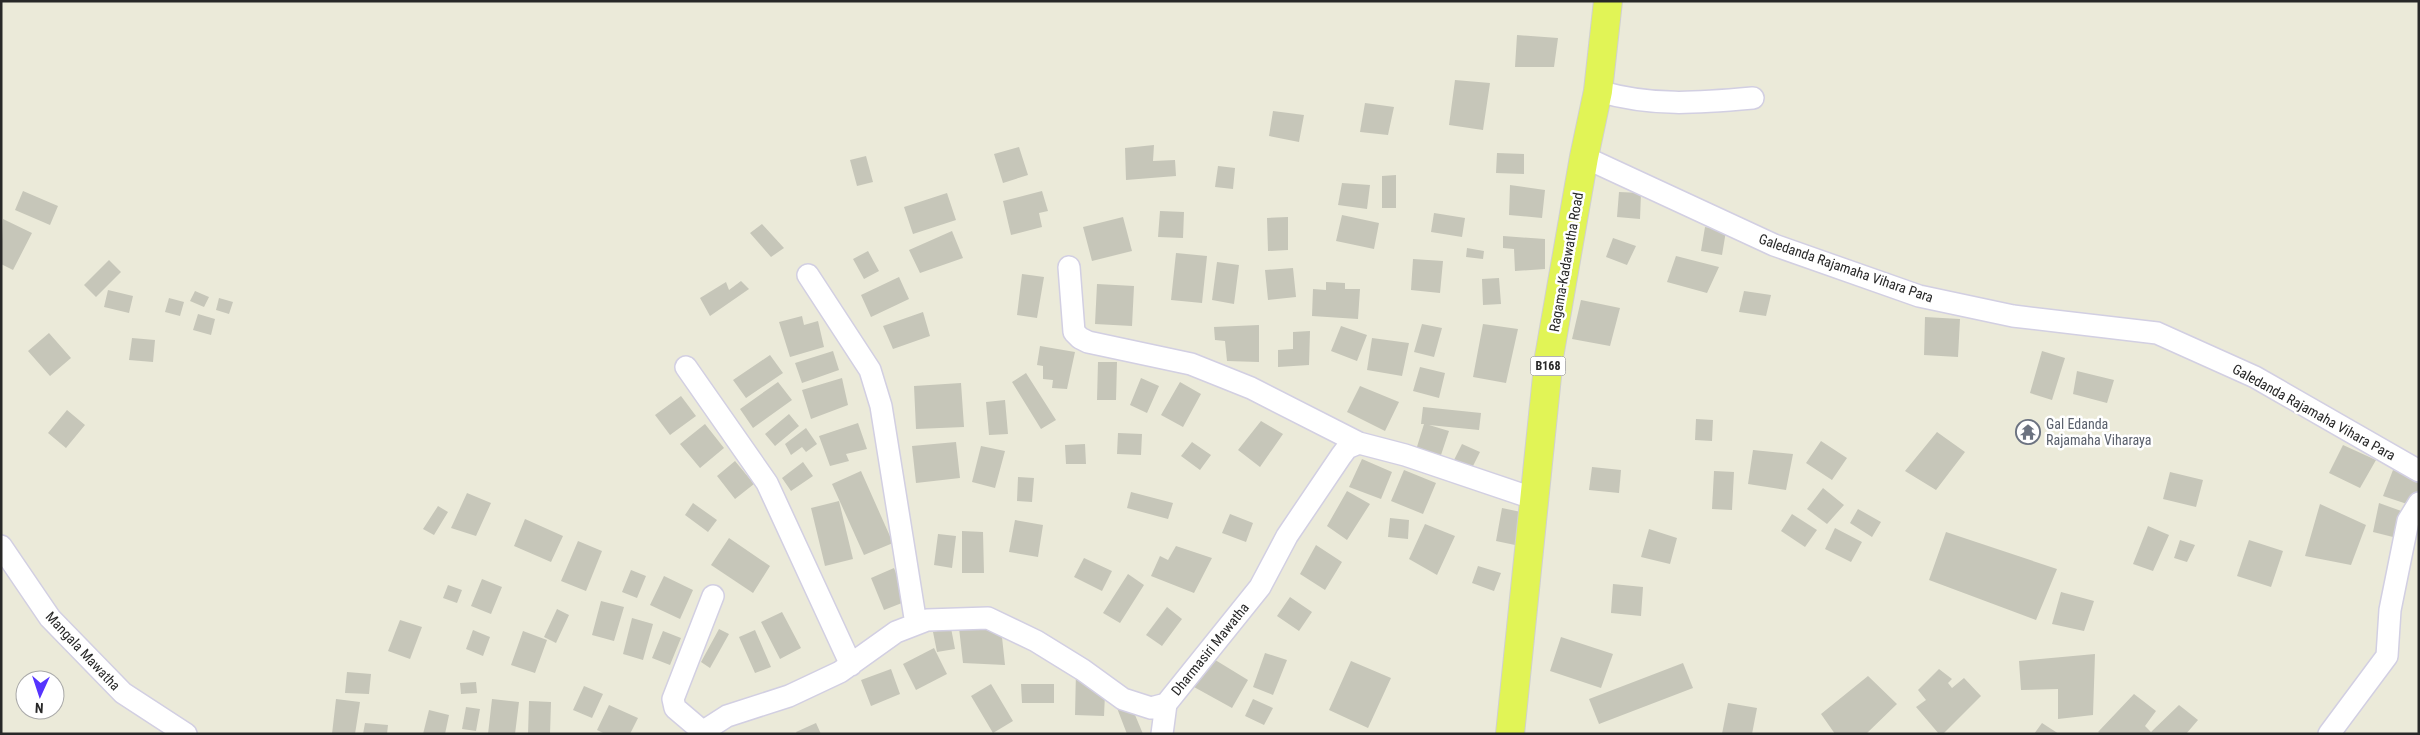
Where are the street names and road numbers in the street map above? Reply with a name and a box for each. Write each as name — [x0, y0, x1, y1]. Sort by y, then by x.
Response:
street label: Ragama-Kadawatha Road — [1546, 191, 1586, 333]
street label: Galedanda Rajamaha Vihara Para — [1757, 231, 1935, 305]
road number: B168 — [1530, 356, 1566, 376]
street label: Galedanda Rajamaha Vihara Para — [2230, 361, 2398, 463]
street label: Dharmasiri Mawatha — [1168, 600, 1252, 698]
street label: Mangala Mawatha — [43, 608, 123, 694]

